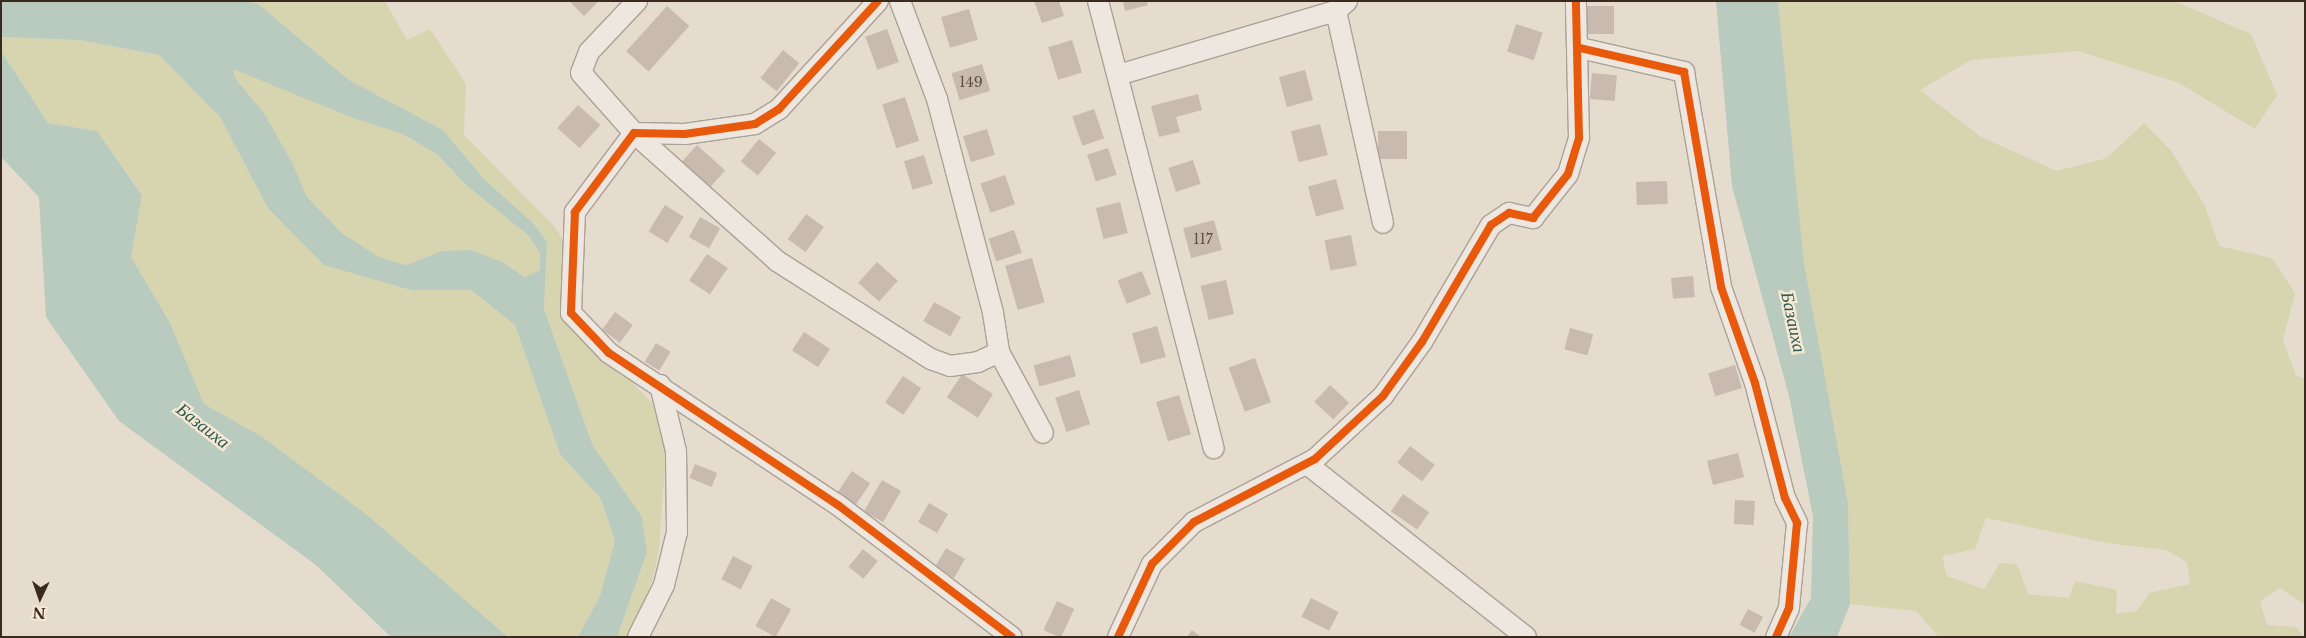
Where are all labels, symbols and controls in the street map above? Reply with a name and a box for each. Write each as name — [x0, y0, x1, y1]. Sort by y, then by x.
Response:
house number: 149 — [959, 74, 983, 90]
house number: 117 — [1193, 231, 1213, 247]
water label: Базаиха — [1776, 290, 1810, 354]
water label: Базаиха — [172, 399, 234, 453]
north arrow — [15, 573, 65, 623]
text: N — [32, 604, 46, 622]

